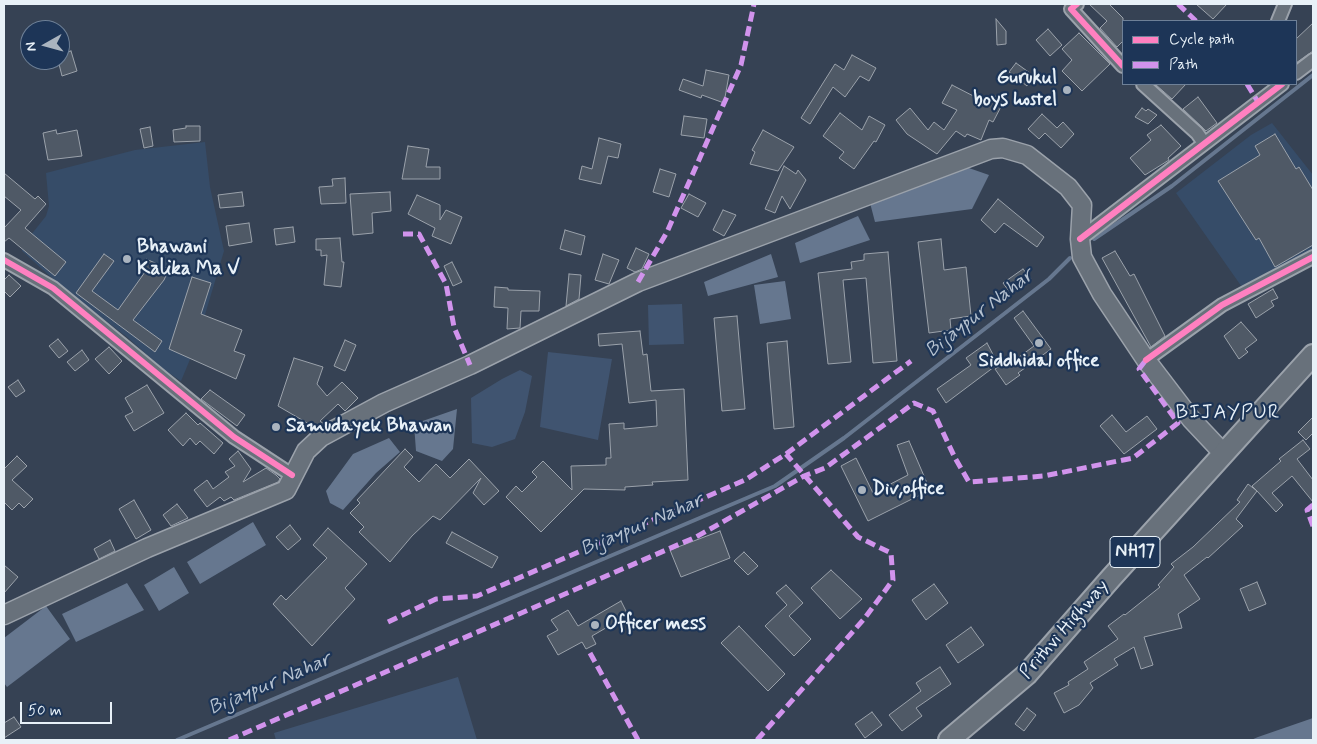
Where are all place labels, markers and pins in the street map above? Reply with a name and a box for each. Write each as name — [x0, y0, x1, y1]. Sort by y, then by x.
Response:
place label: Gurukul boys hostel — [973, 68, 1057, 112]
marker: Gurukul boys hostel — [1061, 84, 1073, 96]
place label: Bhawani Kalika Ma V — [137, 237, 240, 281]
marker: Bhawani Kalika Ma V — [121, 253, 133, 265]
marker: Siddhidal office — [1033, 337, 1045, 349]
place label: Siddhidal office — [979, 351, 1099, 373]
place label: Samudayek Bhawan — [286, 416, 452, 438]
marker: Samudayek Bhawan — [270, 421, 282, 433]
place label: Div,office — [872, 479, 944, 501]
marker: Div,office — [856, 484, 868, 496]
place label: Officer mess — [605, 614, 706, 636]
marker: Officer mess — [589, 619, 601, 631]

